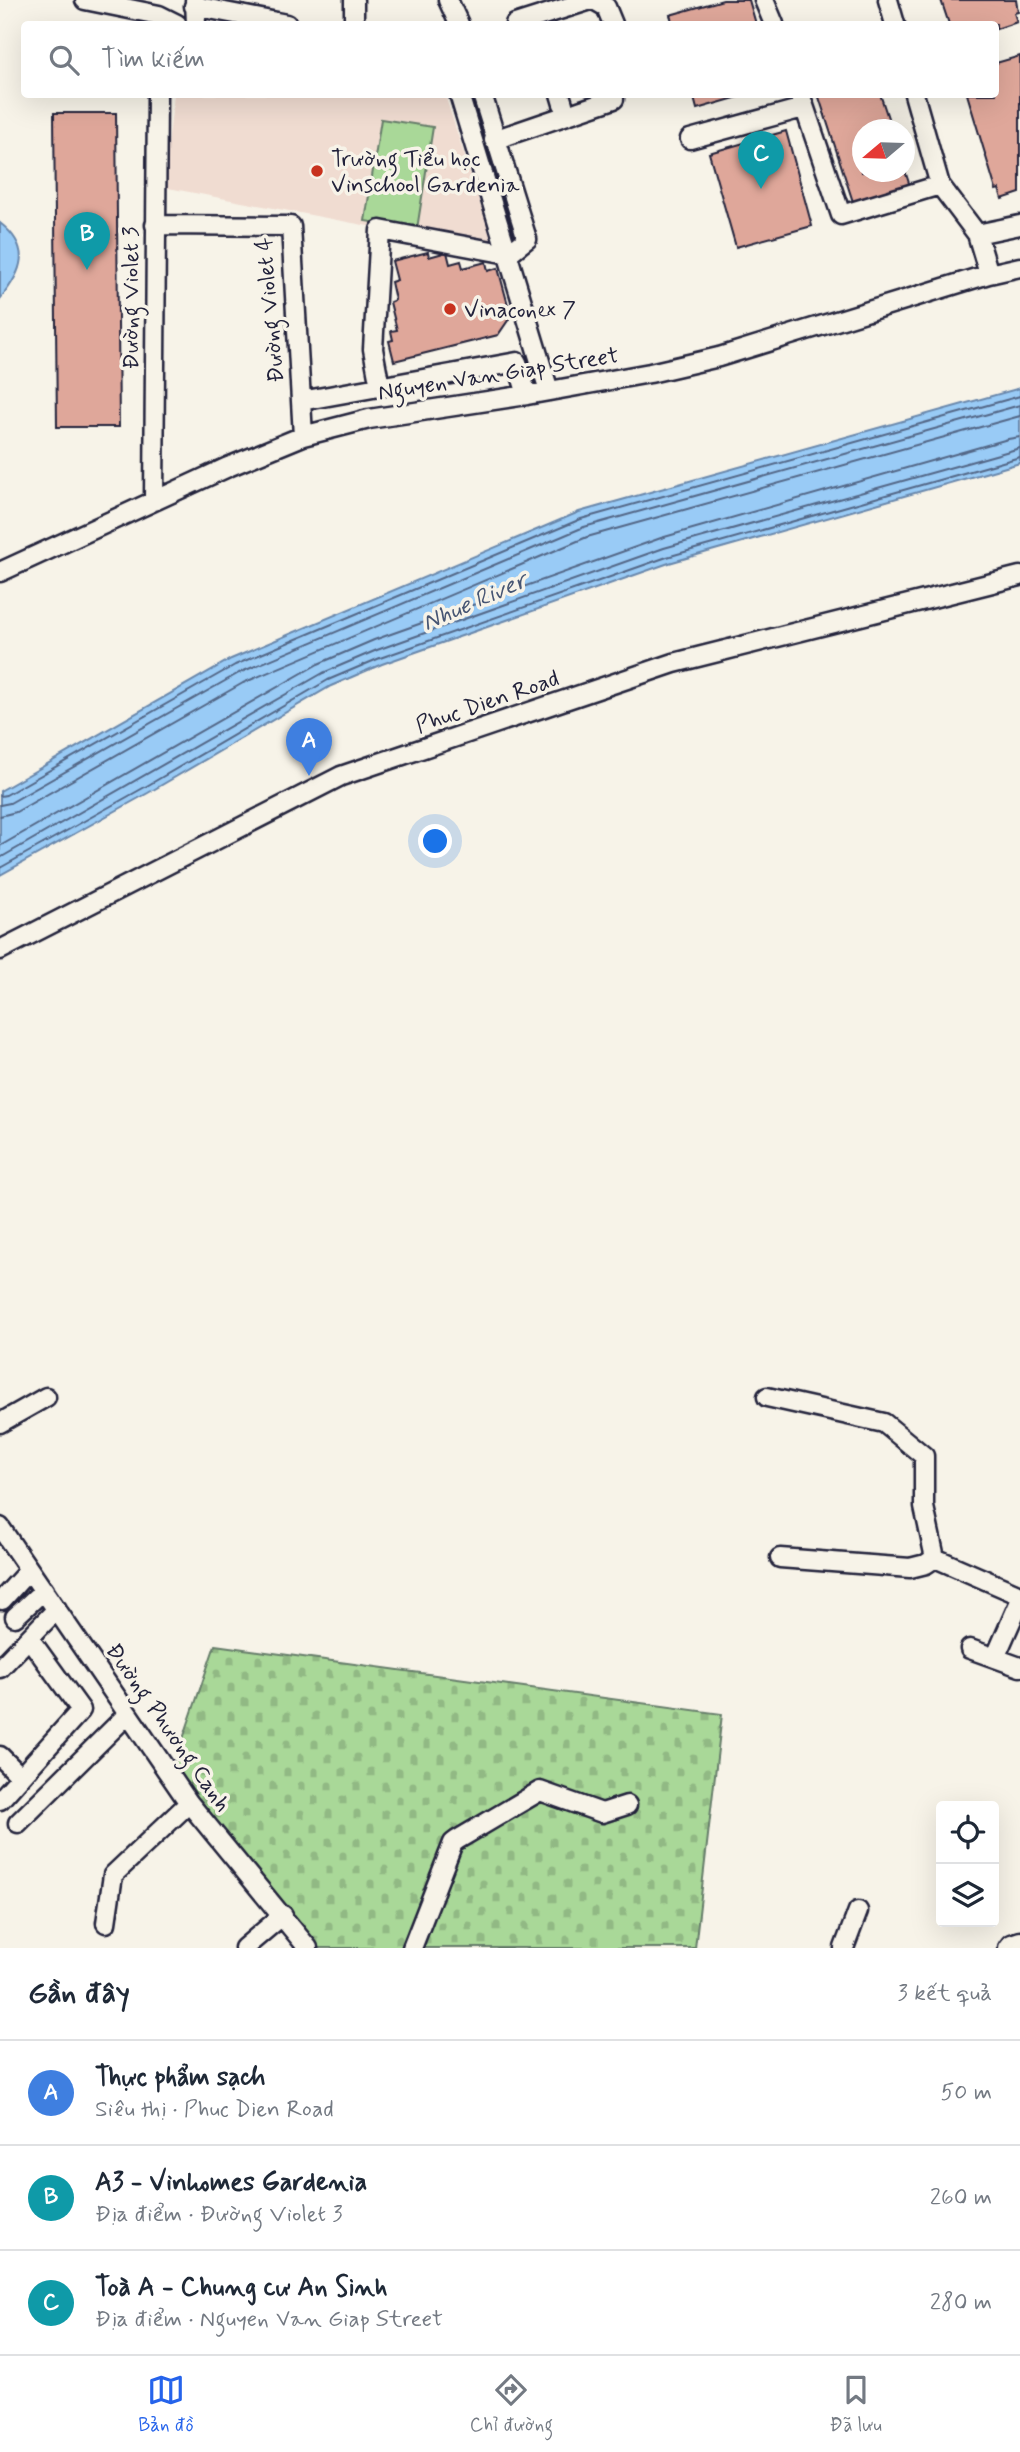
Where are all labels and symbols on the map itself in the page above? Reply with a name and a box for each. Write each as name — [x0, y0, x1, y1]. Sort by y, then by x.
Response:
north arrow — [852, 119, 915, 182]
pin: C — [738, 131, 784, 189]
place label: Trường Tiểu học Vinschool Gardenia — [331, 145, 520, 201]
marker: Trường Tiểu học Vinschool Gardenia — [309, 163, 325, 179]
pin: B — [64, 212, 110, 270]
street label: Đường Violet 3 — [117, 227, 149, 369]
street label: Đường Violet 4 — [250, 236, 294, 384]
place label: Vinaconex 7 — [464, 296, 576, 326]
marker: Vinaconex 7 — [442, 301, 458, 317]
street label: Nguyen Van Giap Street — [376, 341, 621, 411]
water label: Nhue River — [418, 564, 535, 639]
street label: Phuc Dien Road — [412, 664, 563, 741]
pin: A — [286, 718, 332, 776]
your location — [418, 824, 452, 858]
street label: Đường Phương Canh — [96, 1638, 237, 1820]

